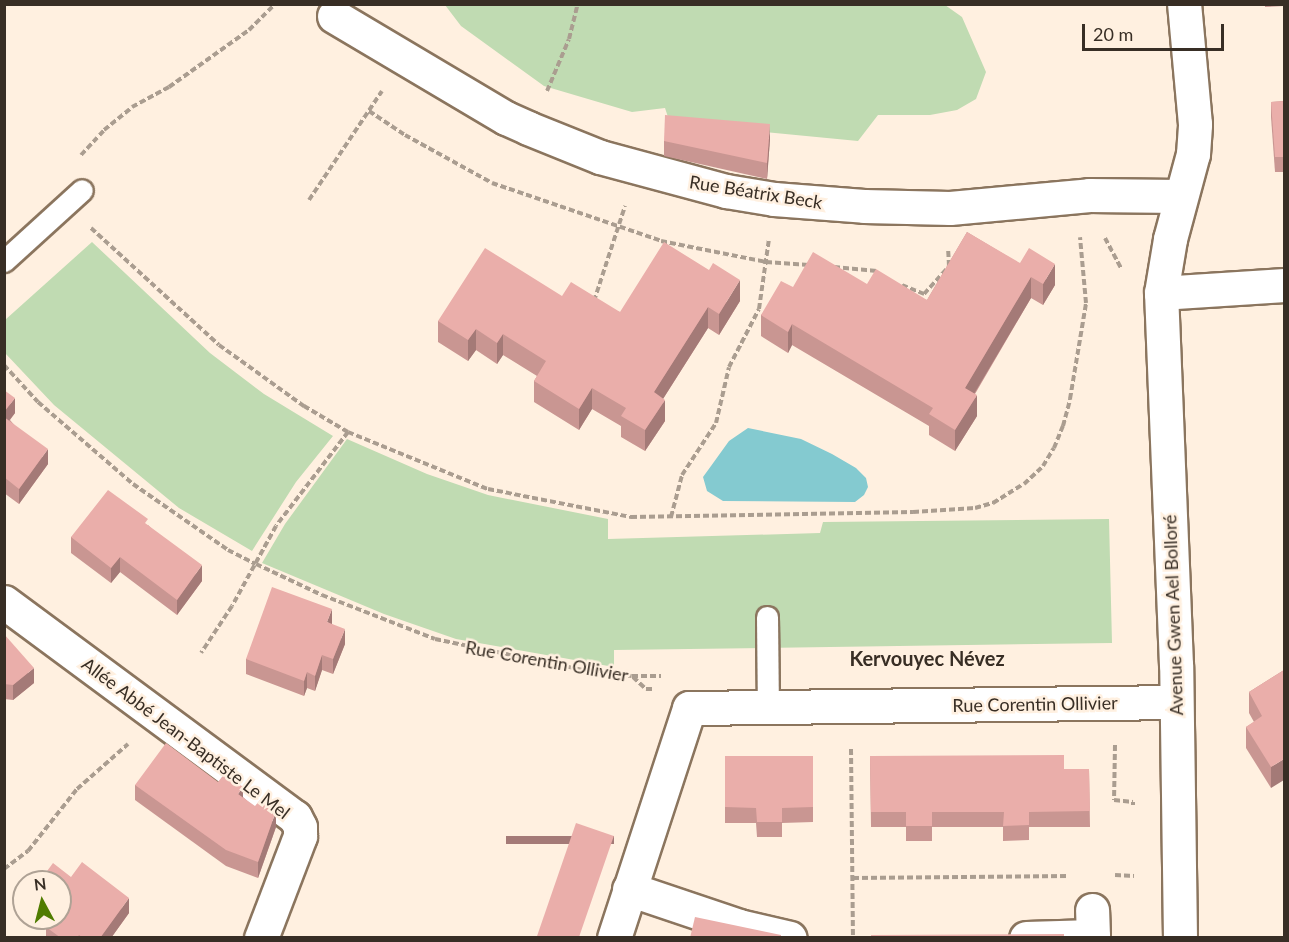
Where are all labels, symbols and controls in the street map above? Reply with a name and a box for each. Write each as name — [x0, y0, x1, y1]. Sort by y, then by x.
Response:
scale bar — [1085, 12, 1228, 50]
text: 20 m — [1093, 23, 1133, 45]
street label: Rue Béatrix Beck — [688, 171, 824, 213]
street label: Avenue Gwen Ael Bolloré — [1159, 514, 1187, 716]
street label: Rue Corentin Ollivier — [464, 636, 630, 686]
district label: Kervouyec Névez — [849, 646, 1005, 670]
street label: Allée Abbé Jean-Baptiste Le Mel — [77, 652, 295, 824]
street label: Rue Corentin Ollivier — [952, 692, 1118, 716]
north arrow — [12, 870, 72, 930]
text: N — [33, 873, 47, 894]

